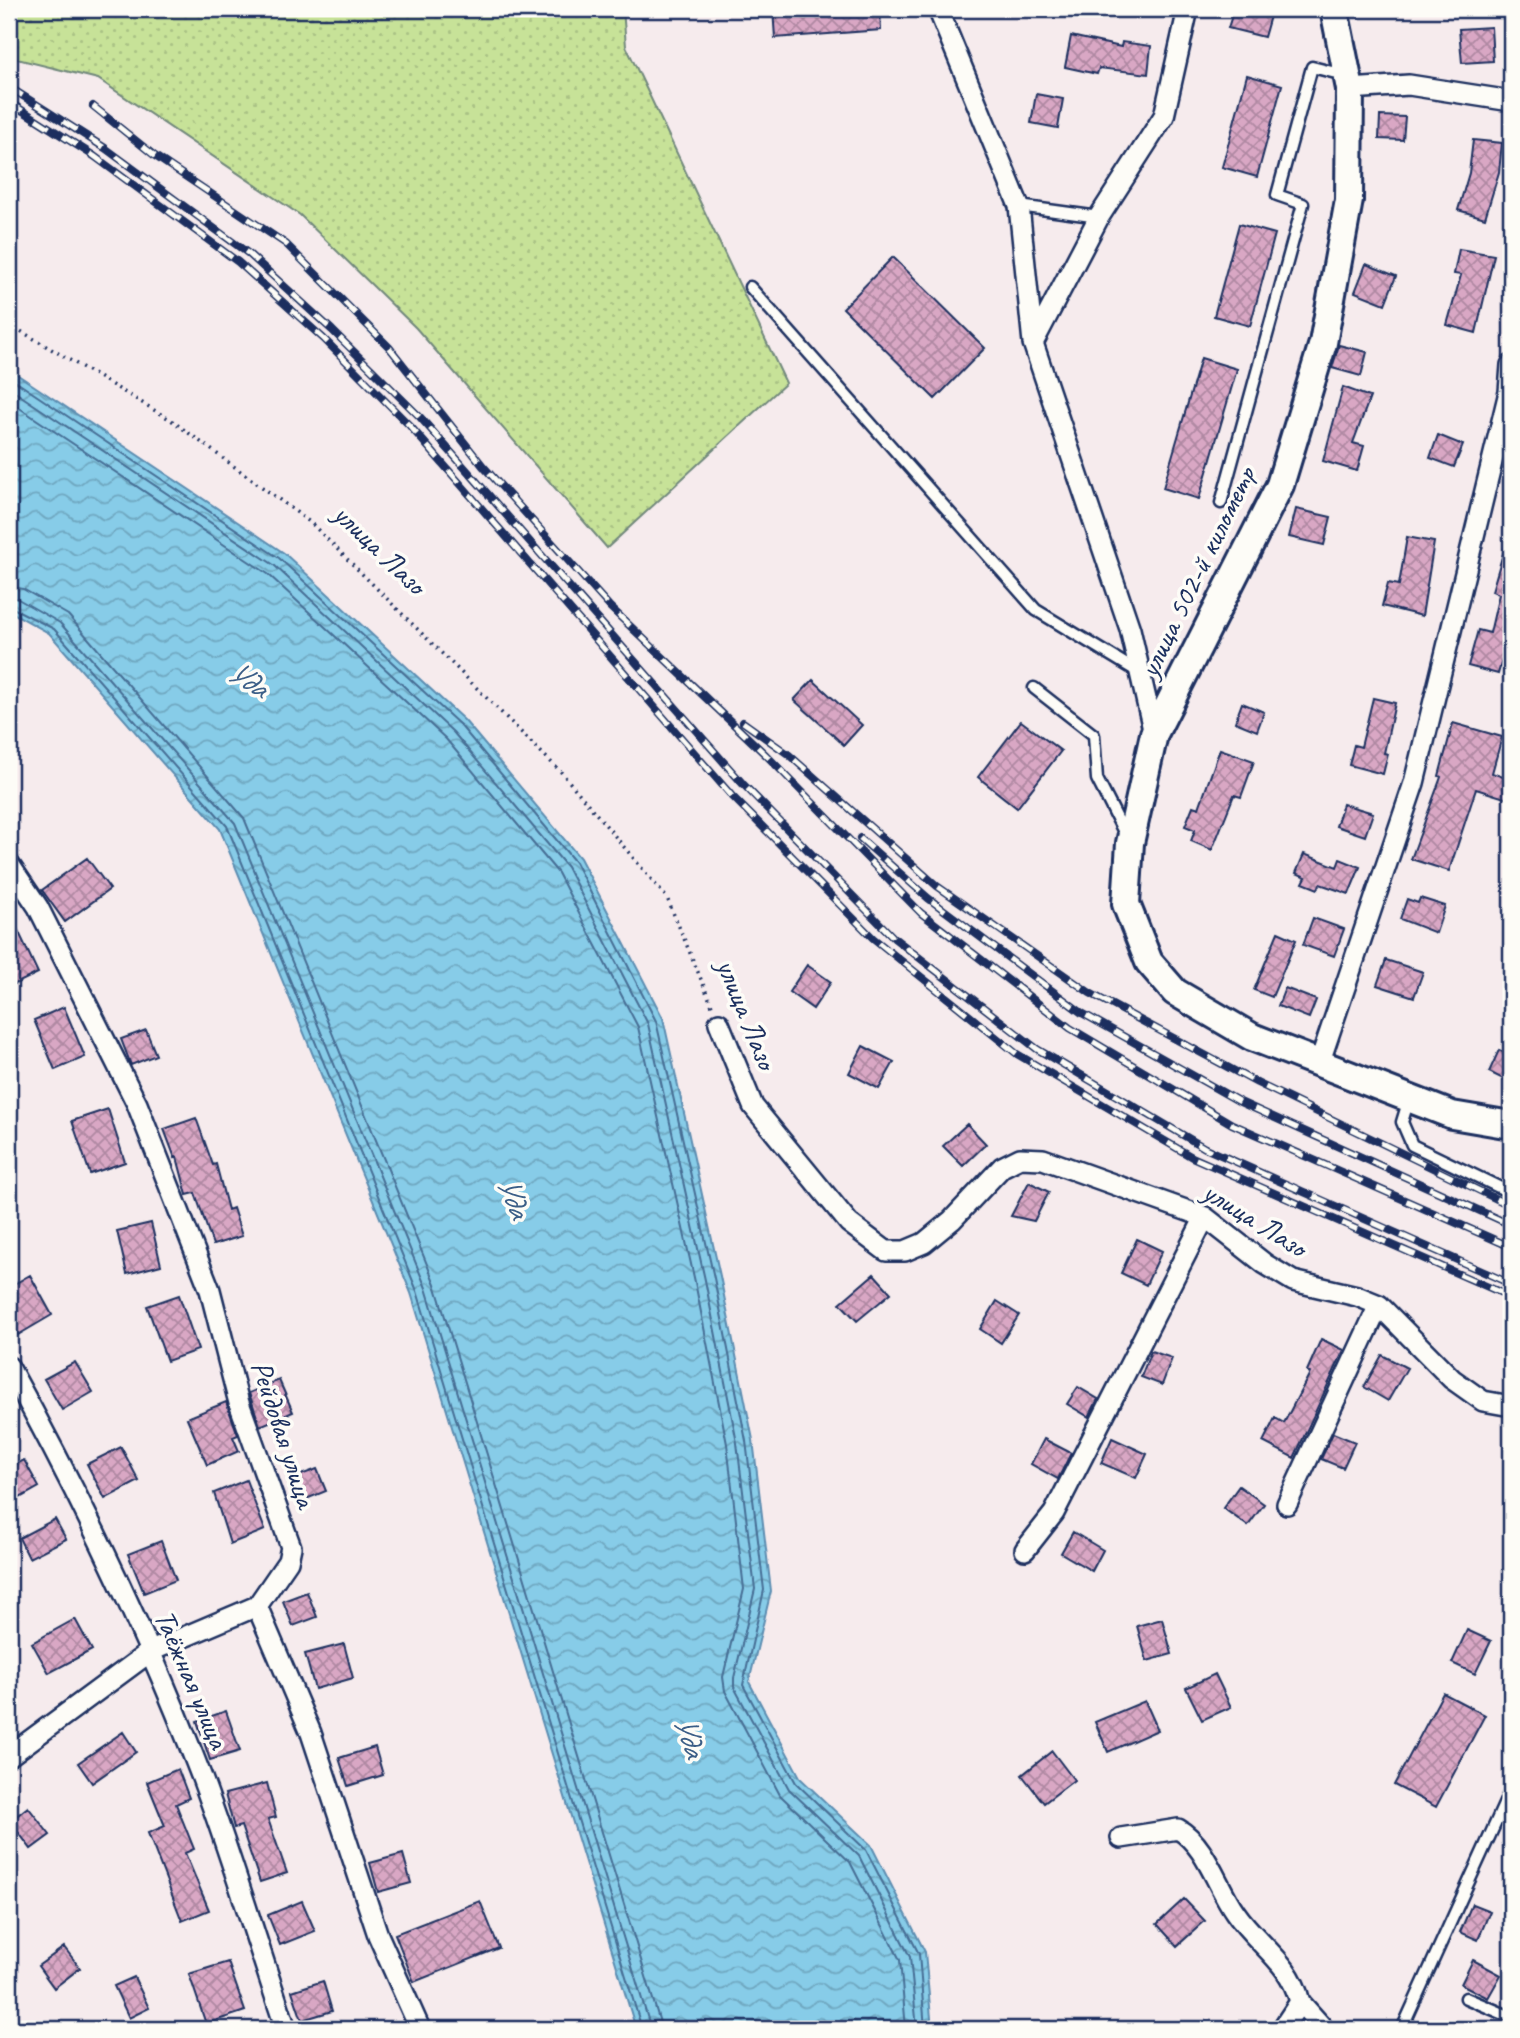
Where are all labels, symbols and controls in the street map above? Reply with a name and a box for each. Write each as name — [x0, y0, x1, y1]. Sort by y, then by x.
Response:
street label: улица 502-й километр — [1129, 459, 1265, 685]
street label: улица Лазо — [324, 494, 437, 605]
water label: Уда — [220, 651, 279, 709]
street label: улица Лазо — [707, 952, 787, 1078]
water label: Уда — [488, 1171, 542, 1226]
street label: улица Лазо — [1194, 1171, 1317, 1267]
street label: Рейдовая улица — [242, 1356, 326, 1515]
street label: Таёжная улица — [146, 1604, 239, 1756]
water label: Уда — [664, 1710, 717, 1765]

